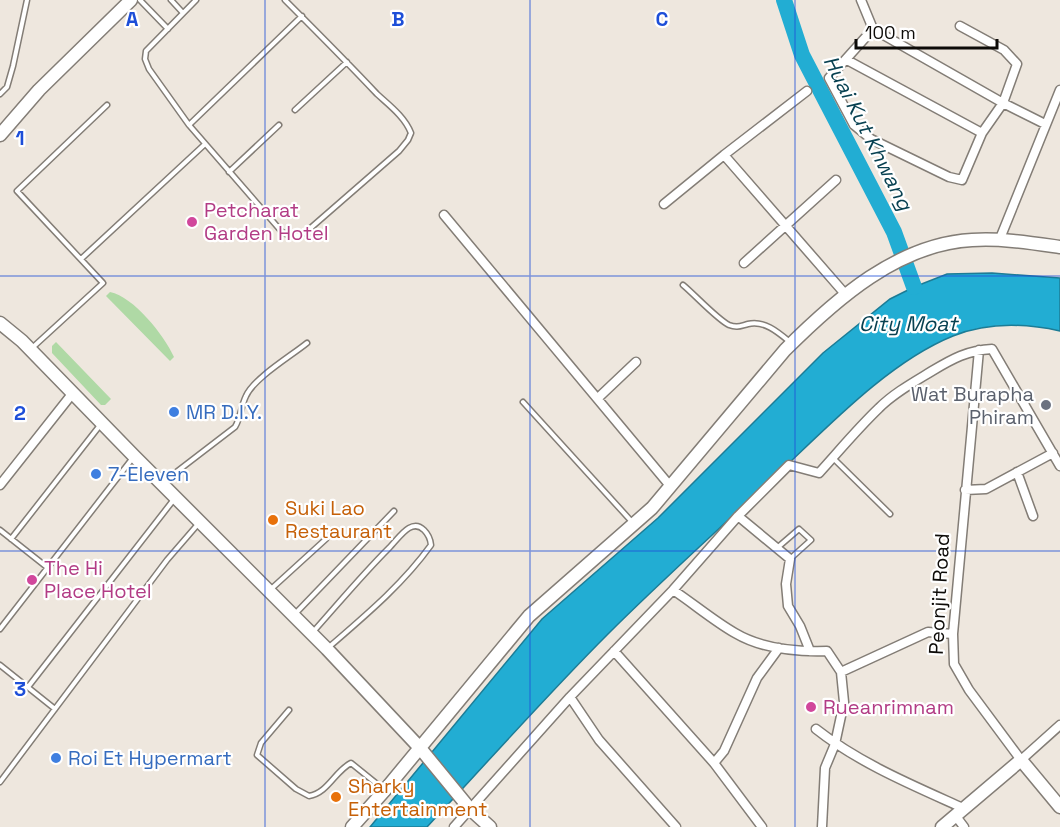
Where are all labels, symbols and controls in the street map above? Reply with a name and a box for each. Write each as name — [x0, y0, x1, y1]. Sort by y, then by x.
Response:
text: A — [126, 6, 139, 32]
text: B — [391, 6, 405, 32]
text: C — [656, 6, 669, 32]
scale bar — [856, 12, 997, 50]
text: 100 m — [865, 21, 916, 44]
water label: Huai Kut Khwang — [818, 51, 920, 216]
text: 1 — [15, 125, 25, 151]
place label: Petcharat Garden Hotel — [204, 197, 329, 246]
marker: Petcharat Garden Hotel — [185, 215, 199, 229]
water label: City Moat — [859, 310, 960, 337]
place label: Wat Burapha Phiram — [911, 381, 1034, 430]
marker: Wat Burapha Phiram — [1039, 398, 1053, 412]
place label: MR D.I.Y. — [186, 399, 262, 425]
text: 2 — [14, 400, 26, 426]
marker: MR D.I.Y. — [167, 405, 181, 419]
place label: 7-Eleven — [108, 461, 189, 487]
marker: 7-Eleven — [89, 467, 103, 481]
place label: Suki Lao Restaurant — [285, 495, 392, 544]
marker: Suki Lao Restaurant — [266, 513, 280, 527]
street label: Peonjit Road — [923, 533, 955, 655]
place label: The Hi Place Hotel — [44, 555, 152, 604]
marker: The Hi Place Hotel — [25, 573, 39, 587]
text: 3 — [14, 676, 26, 702]
place label: Rueanrimnam — [823, 694, 954, 720]
marker: Rueanrimnam — [804, 700, 818, 714]
place label: Roi Et Hypermart — [68, 745, 232, 771]
marker: Roi Et Hypermart — [49, 751, 63, 765]
place label: Sharky Entertainment — [348, 773, 487, 822]
marker: Sharky Entertainment — [329, 790, 343, 804]

